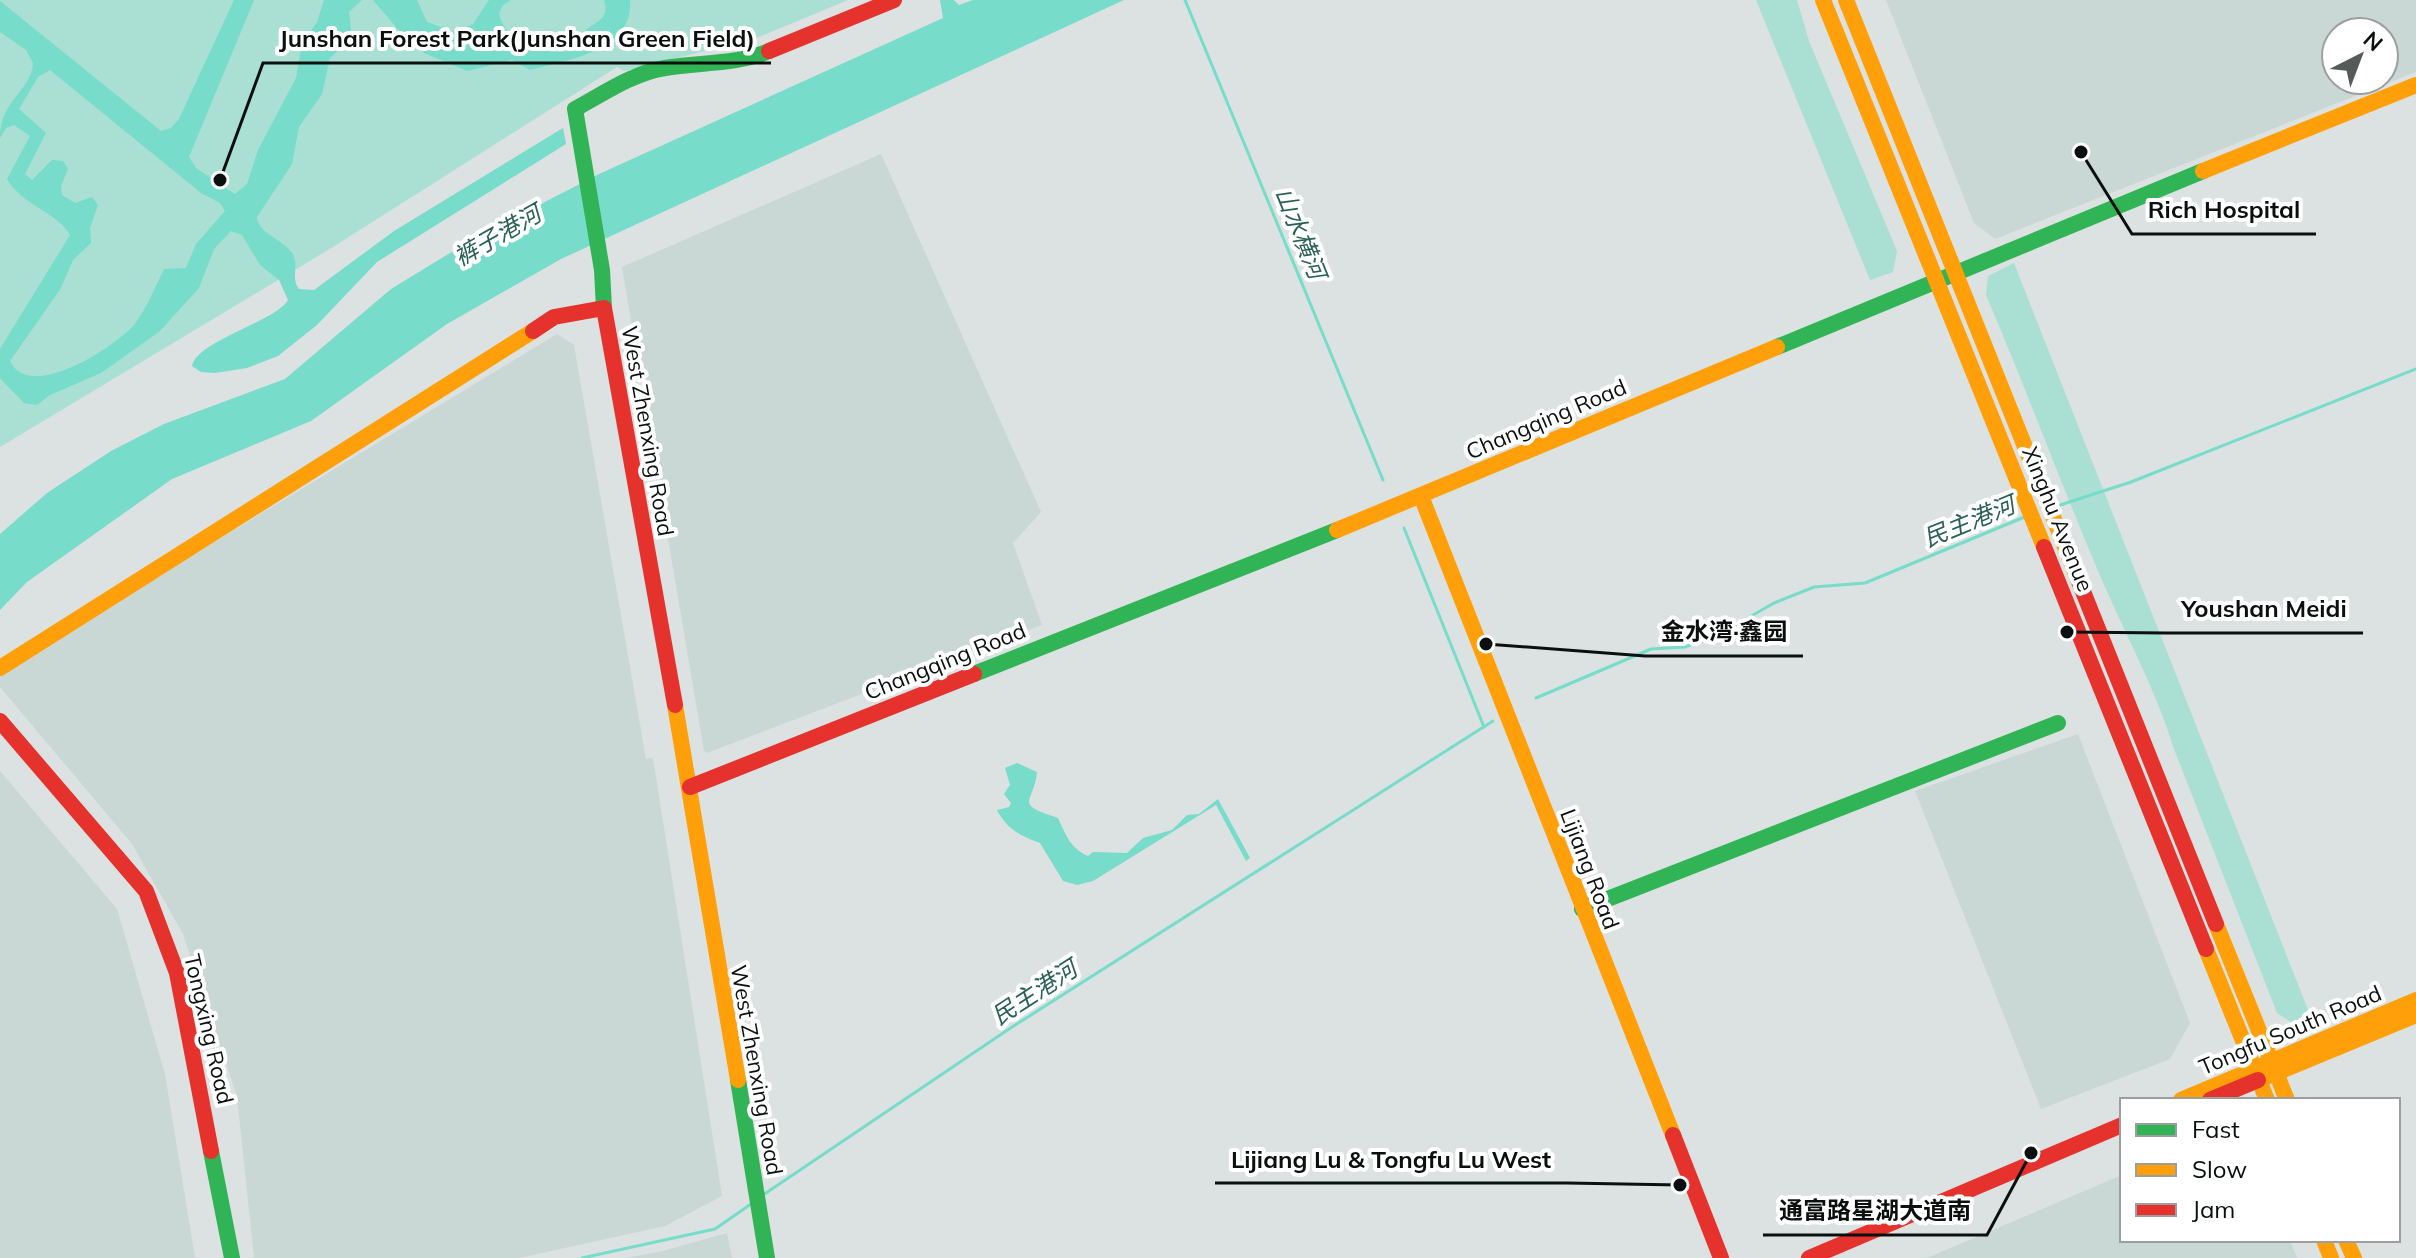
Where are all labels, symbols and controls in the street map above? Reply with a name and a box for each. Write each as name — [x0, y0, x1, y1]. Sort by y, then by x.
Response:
callout: Junshan Forest Park(Junshan Green Field) — [263, 15, 771, 63]
north arrow — [2320, 16, 2400, 96]
text: Junshan Forest Park(Junshan Green Field) — [279, 23, 755, 53]
text: N — [2358, 25, 2389, 57]
water label: 山水横河 — [1269, 183, 1334, 287]
callout: Rich Hospital — [2132, 186, 2316, 234]
text: Rich Hospital — [2148, 194, 2300, 224]
water label: 裤子港河 — [448, 196, 550, 272]
street label: West Zhenxing Road — [616, 324, 680, 538]
street label: Changqing Road — [1462, 373, 1630, 465]
street label: Xinghu Avenue — [2016, 442, 2100, 596]
water label: 民主港河 — [1919, 488, 2023, 553]
callout: Youshan Meidi — [2166, 585, 2363, 633]
text: Youshan Meidi — [2180, 593, 2347, 623]
callout: 金水湾·鑫园 — [1645, 608, 1803, 656]
street label: Changqing Road — [860, 616, 1030, 706]
text: 金水湾·鑫园 — [1661, 616, 1787, 646]
street label: Lijiang Road — [1554, 805, 1626, 933]
street label: Tongxing Road — [178, 951, 240, 1107]
water label: 民主港河 — [986, 951, 1086, 1031]
street label: West Zhenxing Road — [725, 963, 789, 1177]
street label: Tongfu South Road — [2195, 979, 2385, 1081]
legend — [2120, 1098, 2400, 1242]
text: Fast — [2192, 1114, 2240, 1144]
callout: Lijiang Lu & Tongfu Lu West — [1215, 1135, 1567, 1183]
text: Lijiang Lu & Tongfu Lu West — [1231, 1144, 1551, 1174]
text: Slow — [2192, 1154, 2247, 1184]
callout: 通富路星湖大道南 — [1763, 1187, 1987, 1235]
text: Jam — [2192, 1194, 2235, 1224]
text: 通富路星湖大道南 — [1779, 1195, 1971, 1225]

